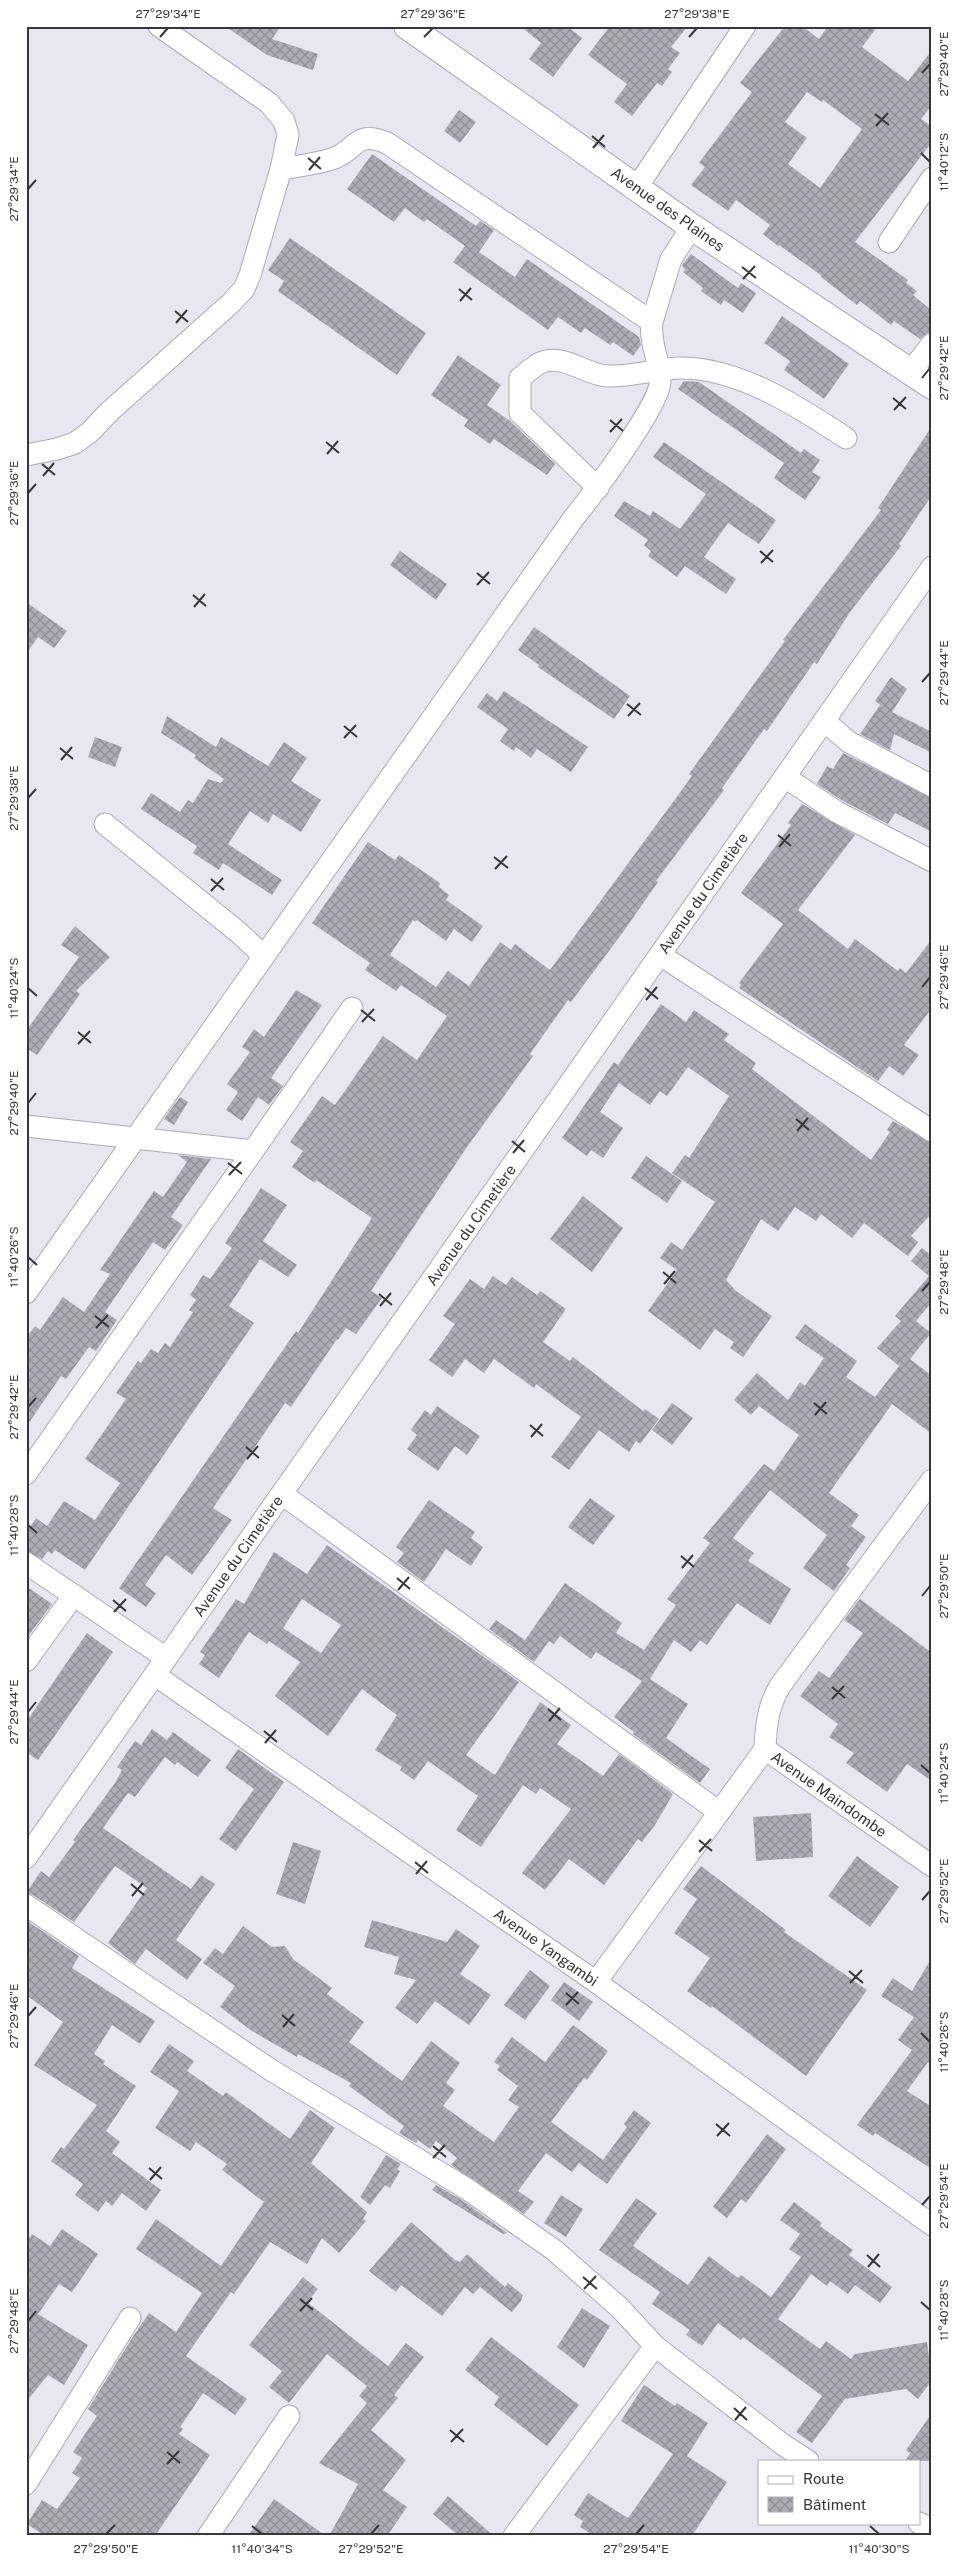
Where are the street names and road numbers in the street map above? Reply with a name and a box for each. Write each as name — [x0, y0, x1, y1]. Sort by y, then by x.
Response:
street label: Avenue des Plaines — [608, 164, 728, 254]
street label: Avenue du Cimetière — [655, 829, 751, 957]
street label: Avenue du Cimetière — [423, 1161, 519, 1289]
street label: Avenue du Cimetière — [190, 1492, 286, 1620]
street label: Avenue Maindombe — [768, 1748, 890, 1840]
street label: Avenue Yangambi — [491, 1905, 601, 1989]

